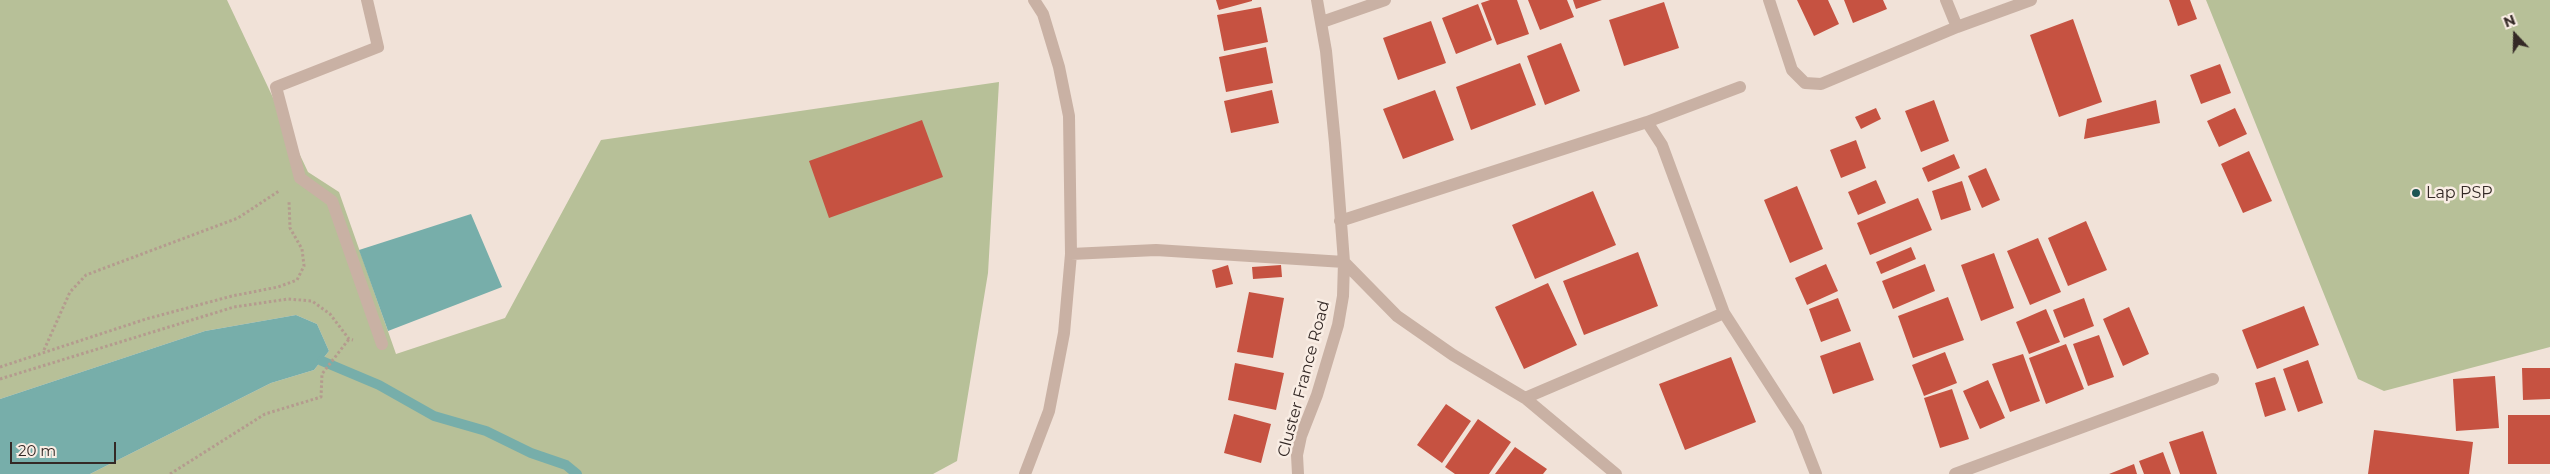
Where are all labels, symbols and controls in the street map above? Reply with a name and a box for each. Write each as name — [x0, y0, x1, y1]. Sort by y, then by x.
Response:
north arrow — [2490, 10, 2540, 60]
text: N — [2501, 11, 2518, 31]
place label: Lap PSP — [2426, 183, 2493, 203]
marker: Lap PSP — [2410, 187, 2422, 199]
street label: Cluster France Road — [1274, 299, 1334, 459]
scale bar — [12, 432, 119, 464]
text: 20 m — [18, 441, 56, 460]

